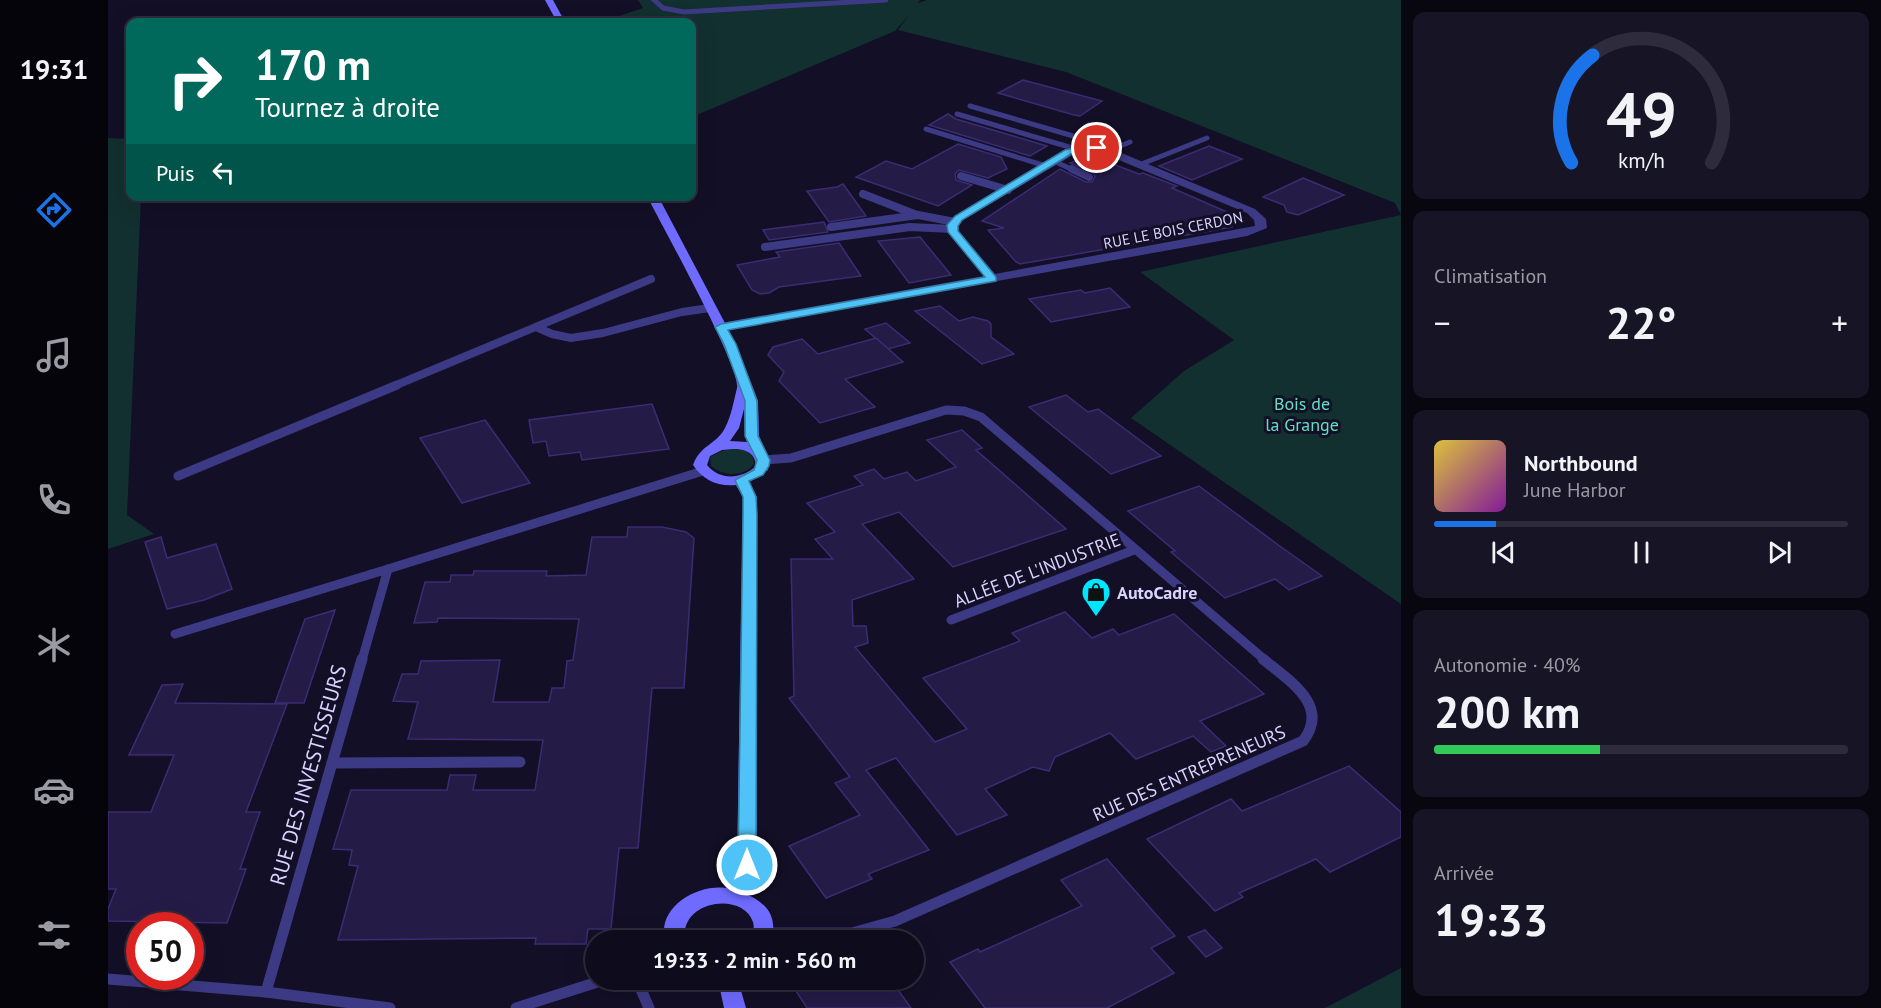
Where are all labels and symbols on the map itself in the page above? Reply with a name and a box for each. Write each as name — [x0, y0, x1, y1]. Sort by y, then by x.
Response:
pin — [1071, 122, 1122, 173]
street label: RUE LE BOIS CERDON — [1102, 207, 1244, 253]
park label: Bois de la Grange — [1265, 392, 1339, 436]
street label: ALLÉE DE L'INDUSTRIE — [950, 528, 1124, 612]
shop icon: AutoCadre — [1080, 576, 1112, 618]
place label: AutoCadre — [1117, 581, 1197, 604]
street label: RUE DES INVESTISSEURS — [264, 662, 352, 888]
street label: RUE DES ENTREPRENEURS — [1089, 720, 1289, 826]
position arrow — [715, 833, 779, 897]
speed limit sign: 50 — [126, 912, 204, 990]

